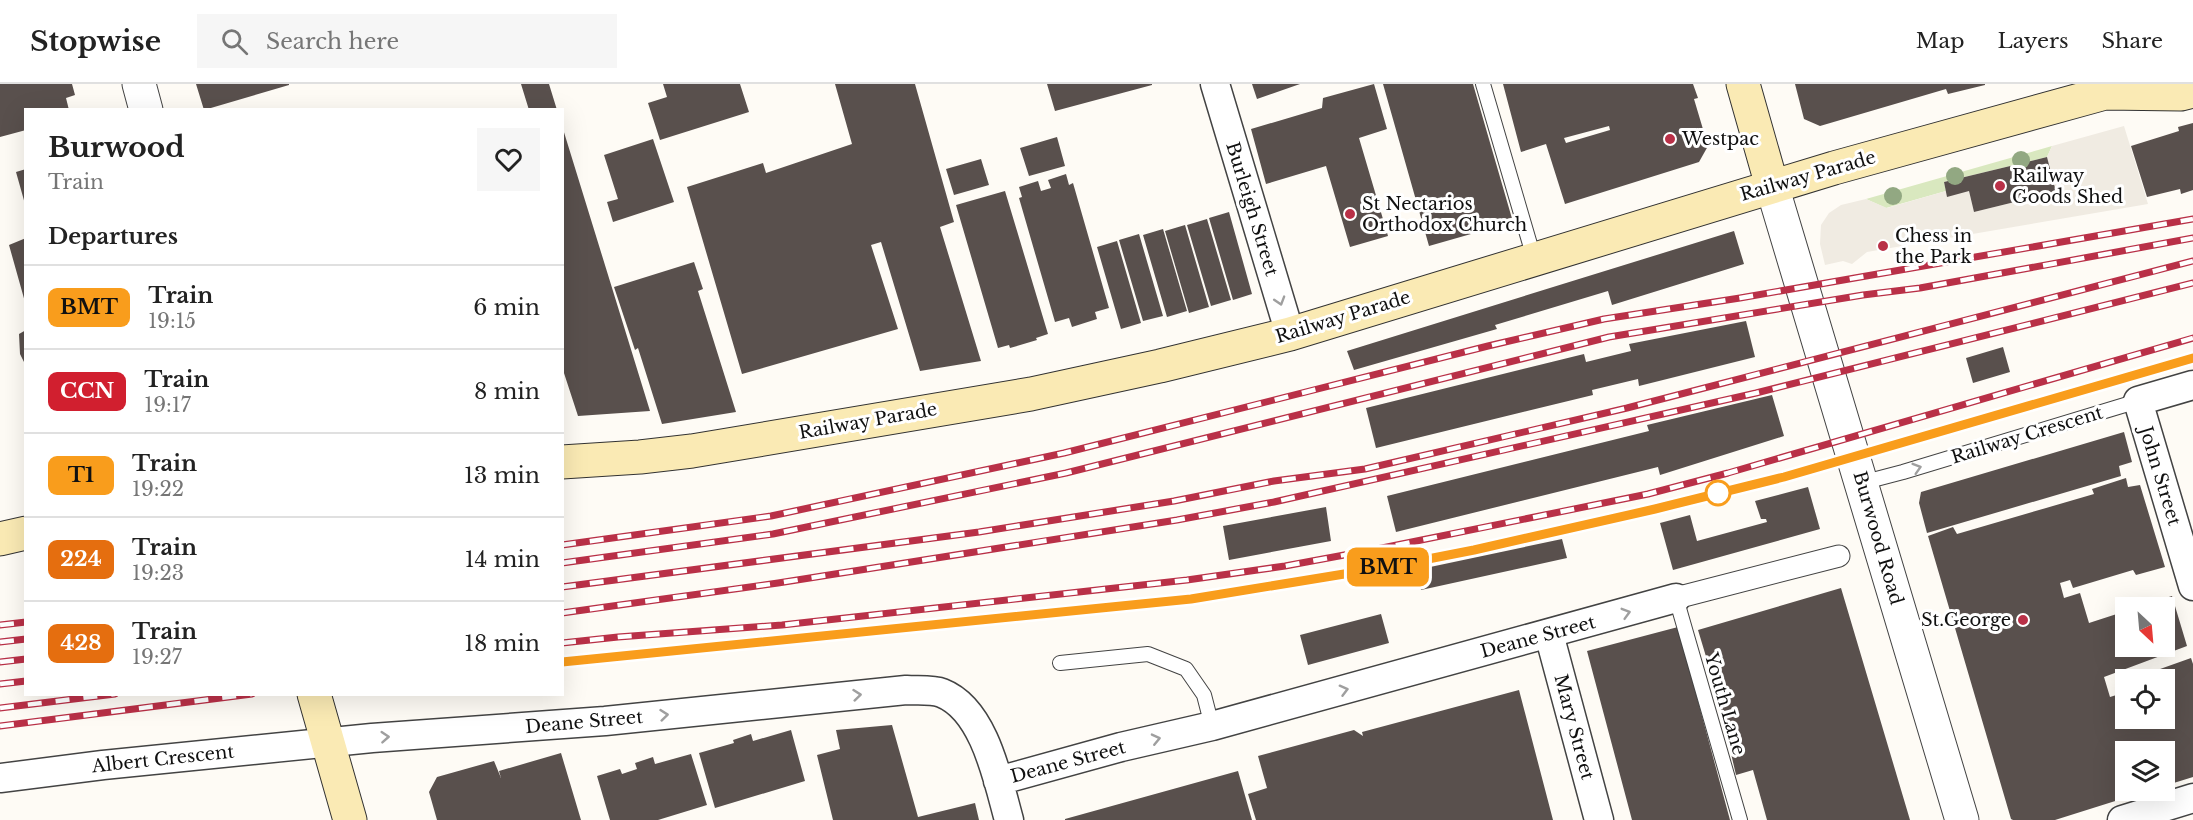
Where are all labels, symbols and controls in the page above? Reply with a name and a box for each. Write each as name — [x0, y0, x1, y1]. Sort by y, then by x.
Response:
search box — [197, 14, 617, 68]
text: Stopwise — [30, 24, 161, 59]
icon: search — [218, 25, 251, 58]
text: Search here — [266, 28, 399, 55]
text: Map — [1916, 28, 1965, 54]
text: Layers — [1998, 28, 2069, 54]
text: Share — [2102, 28, 2163, 54]
button: heart — [477, 128, 540, 191]
place label: Westpac — [1681, 128, 1759, 150]
text: Burwood — [48, 130, 185, 165]
marker: Westpac — [1663, 132, 1677, 146]
street label: Burleigh Street — [1221, 139, 1283, 279]
street label: Railway Parade — [1738, 146, 1878, 206]
place label: Railway Goods Shed — [2012, 165, 2123, 208]
text: Train — [48, 170, 104, 194]
marker: Railway Goods Shed — [1993, 179, 2007, 193]
place label: St Nectarios Orthodox Church — [1362, 193, 1527, 236]
marker: St Nectarios Orthodox Church — [1343, 207, 1357, 221]
text: Departures — [48, 223, 178, 250]
place label: Chess in the Park — [1895, 225, 1972, 268]
marker: Chess in the Park — [1876, 239, 1890, 253]
text: Train — [148, 282, 213, 309]
street label: Railway Parade — [1273, 286, 1413, 348]
text: BMT — [60, 294, 118, 320]
text: 6 min — [473, 294, 540, 321]
one-way arrow — [1273, 295, 1285, 306]
text: 19:15 — [148, 309, 196, 333]
text: Train — [144, 366, 209, 393]
text: CCN — [60, 378, 114, 404]
text: 8 min — [474, 378, 540, 405]
text: 19:17 — [144, 393, 191, 417]
street label: Railway Parade — [797, 398, 939, 444]
street label: Railway Crescent — [1949, 401, 2106, 469]
street label: John Street — [2134, 422, 2186, 528]
text: Train — [132, 450, 197, 477]
text: T1 — [68, 462, 94, 488]
text: 13 min — [464, 462, 540, 489]
one-way arrow — [1912, 463, 1922, 475]
street label: Burwood Road — [1848, 469, 1908, 607]
text: 19:22 — [132, 477, 184, 501]
unlabelled marker — [1705, 480, 1731, 506]
text: Train — [132, 534, 197, 561]
text: 224 — [60, 546, 102, 572]
text: 14 min — [465, 546, 540, 573]
line badge: BMT — [1354, 548, 1422, 586]
text: BMT — [1359, 554, 1417, 580]
text: 19:23 — [132, 561, 184, 585]
north arrow — [2115, 597, 2175, 657]
map controls — [2115, 597, 2175, 801]
one-way arrow — [1620, 608, 1630, 620]
place label: St.George — [1921, 609, 2011, 631]
street label: Deane Street — [1478, 611, 1598, 663]
marker: St.George — [2016, 613, 2030, 627]
text: Train — [132, 618, 197, 645]
text: 428 — [61, 630, 101, 656]
text: 18 min — [464, 630, 540, 657]
text: 19:27 — [132, 645, 182, 669]
street label: Youth Lane — [1700, 649, 1750, 758]
button: locate — [2115, 669, 2175, 729]
street label: Mary Street — [1549, 672, 1599, 782]
one-way arrow — [1339, 685, 1349, 697]
one-way arrow — [853, 689, 862, 702]
street label: Deane Street — [524, 706, 644, 738]
one-way arrow — [659, 709, 668, 722]
one-way arrow — [381, 731, 390, 744]
one-way arrow — [1150, 733, 1160, 746]
street label: Deane Street — [1008, 736, 1128, 788]
street label: Albert Crescent — [90, 741, 235, 778]
button: layers — [2115, 741, 2175, 801]

